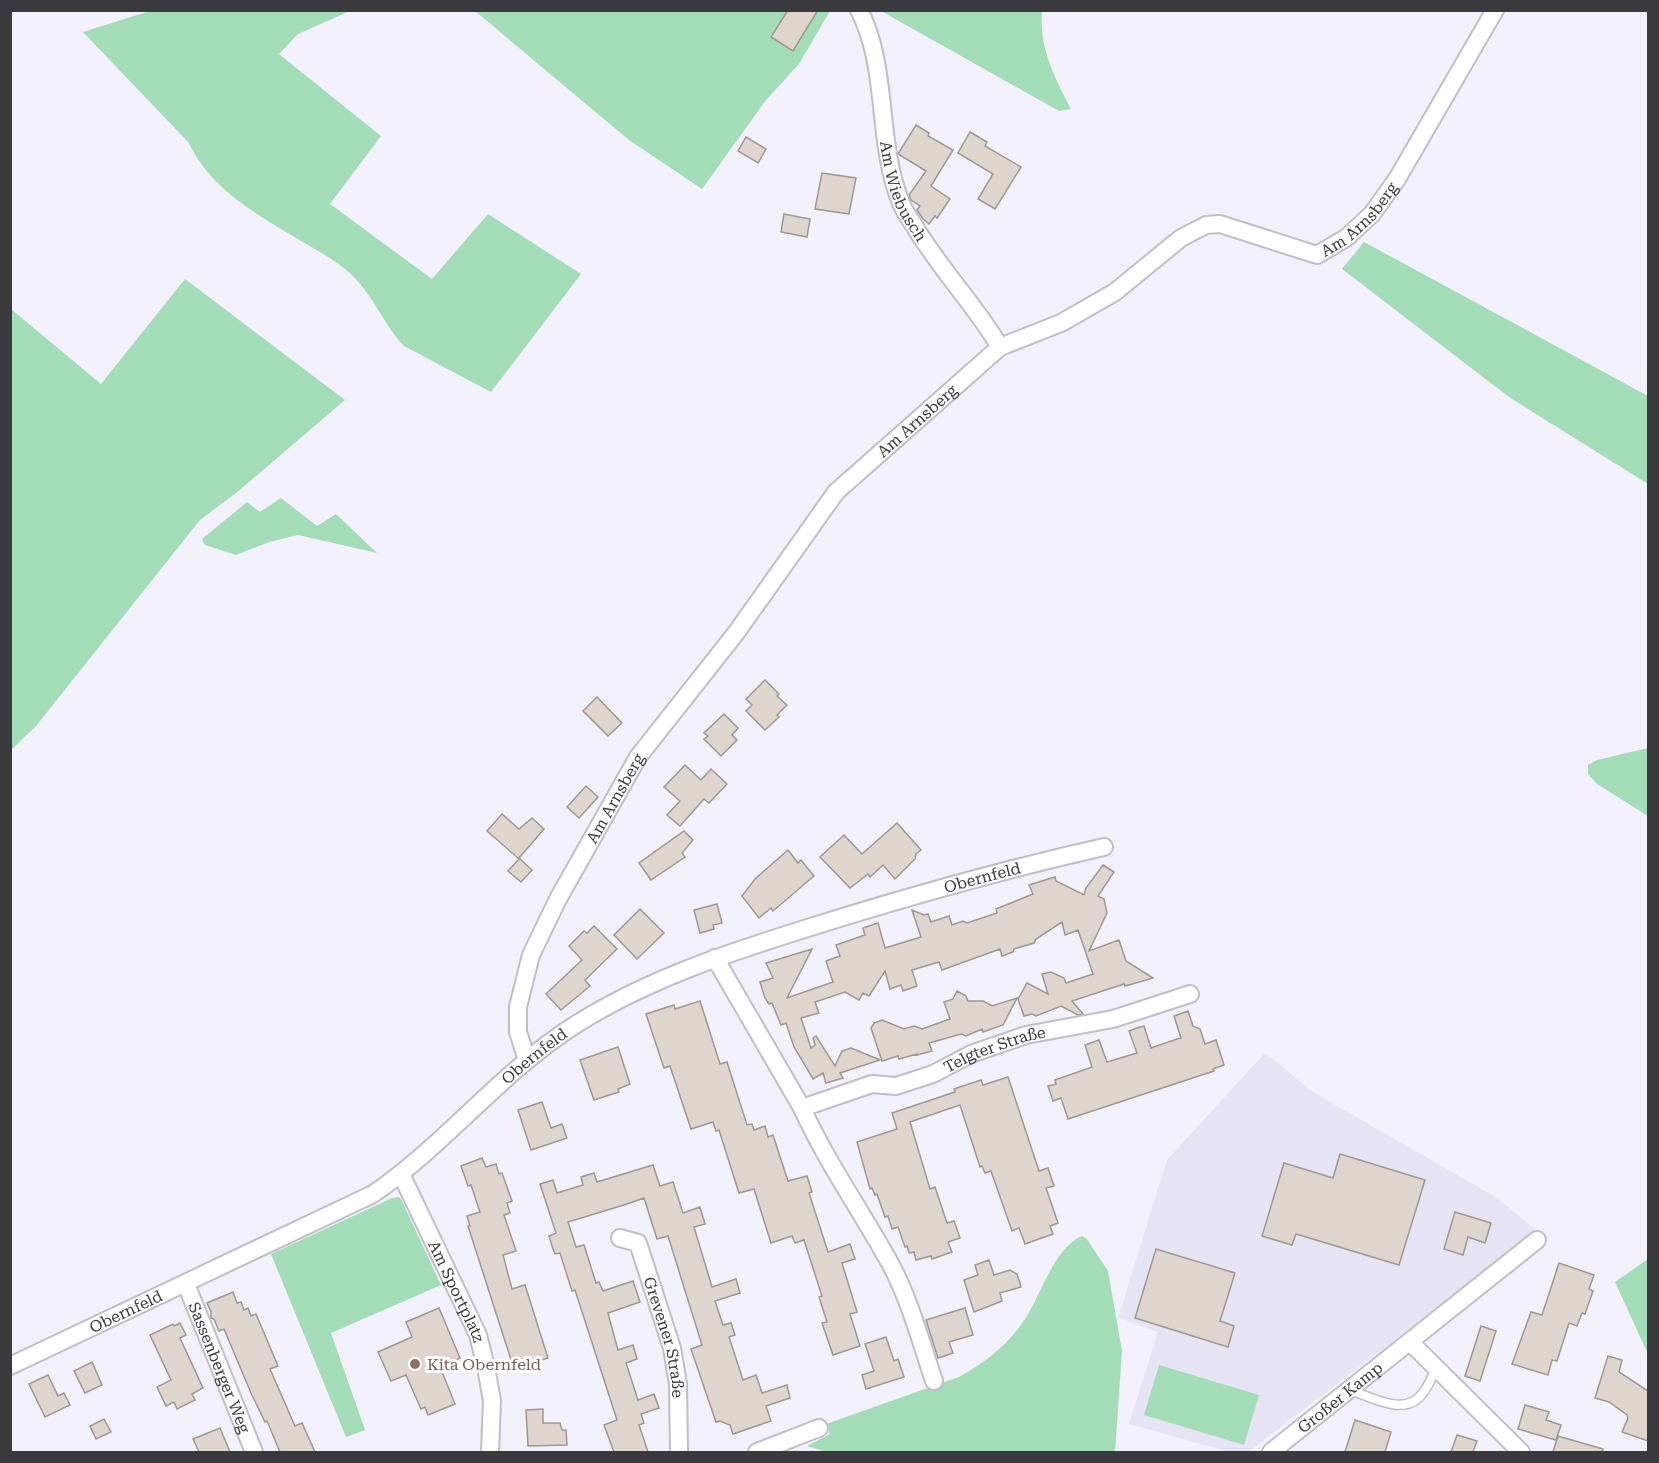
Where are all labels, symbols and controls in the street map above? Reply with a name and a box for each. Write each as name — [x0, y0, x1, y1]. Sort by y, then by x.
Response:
street label: Am Wiebusch — [876, 140, 931, 245]
street label: Am Arnsberg — [1317, 178, 1402, 261]
street label: Am Arnsberg — [873, 380, 962, 461]
street label: Am Arnsberg — [582, 749, 649, 847]
street label: Obernfeld — [942, 858, 1023, 897]
street label: Telgter Straße — [941, 1023, 1047, 1077]
street label: Obernfeld — [498, 1024, 571, 1088]
street label: Am Sportplatz — [424, 1238, 488, 1344]
street label: Grevener Straße — [640, 1274, 687, 1398]
street label: Obernfeld — [86, 1286, 166, 1337]
street label: Sassenberger Weg — [184, 1299, 255, 1437]
place label: Kita Obernfeld — [427, 1355, 541, 1374]
marker: Kita Obernfeld — [408, 1357, 422, 1371]
street label: Großer Kamp — [1294, 1358, 1386, 1437]

